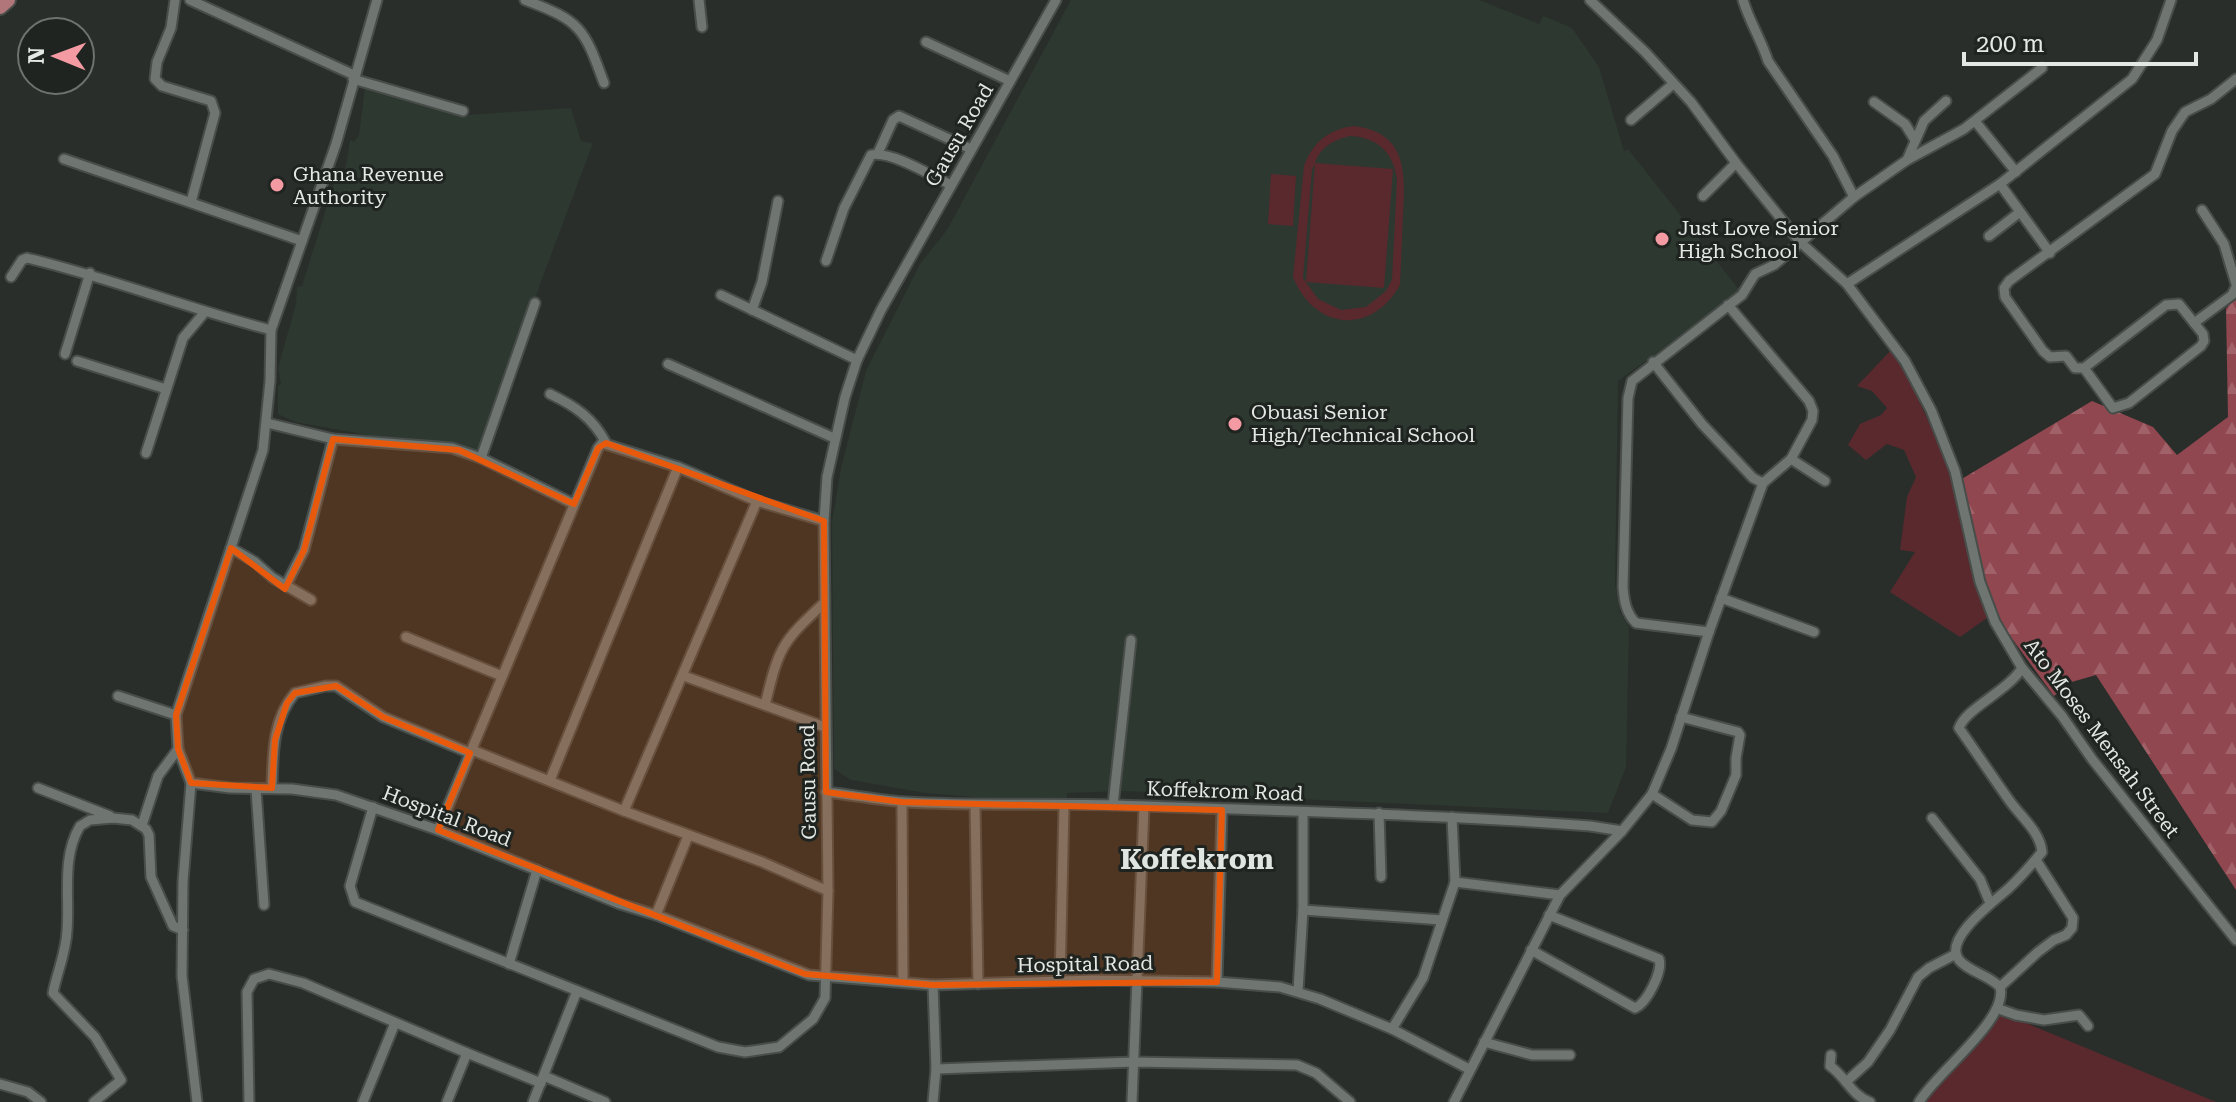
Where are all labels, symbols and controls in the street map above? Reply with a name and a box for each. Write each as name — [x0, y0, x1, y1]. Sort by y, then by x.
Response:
north arrow — [16, 16, 96, 96]
scale bar — [1964, 16, 2196, 66]
text: 200 m — [1976, 30, 2044, 58]
text: N — [24, 47, 49, 64]
street label: Gausu Road — [920, 79, 998, 191]
place label: Ghana Revenue Authority — [293, 162, 444, 209]
marker: Ghana Revenue Authority — [268, 176, 286, 194]
place label: Just Love Senior High School — [1678, 216, 1839, 263]
marker: Just Love Senior High School — [1653, 230, 1671, 248]
place label: Obuasi Senior High/Technical School — [1251, 400, 1475, 447]
marker: Obuasi Senior High/Technical School — [1226, 415, 1244, 433]
street label: Ato Moses Mensah Street — [2019, 634, 2185, 843]
street label: Gausu Road — [795, 724, 821, 840]
street label: Koffekrom Road — [1146, 776, 1304, 806]
street label: Hospital Road — [379, 780, 515, 852]
district label: Koffekrom — [1120, 843, 1274, 876]
street label: Hospital Road — [1017, 951, 1153, 977]

